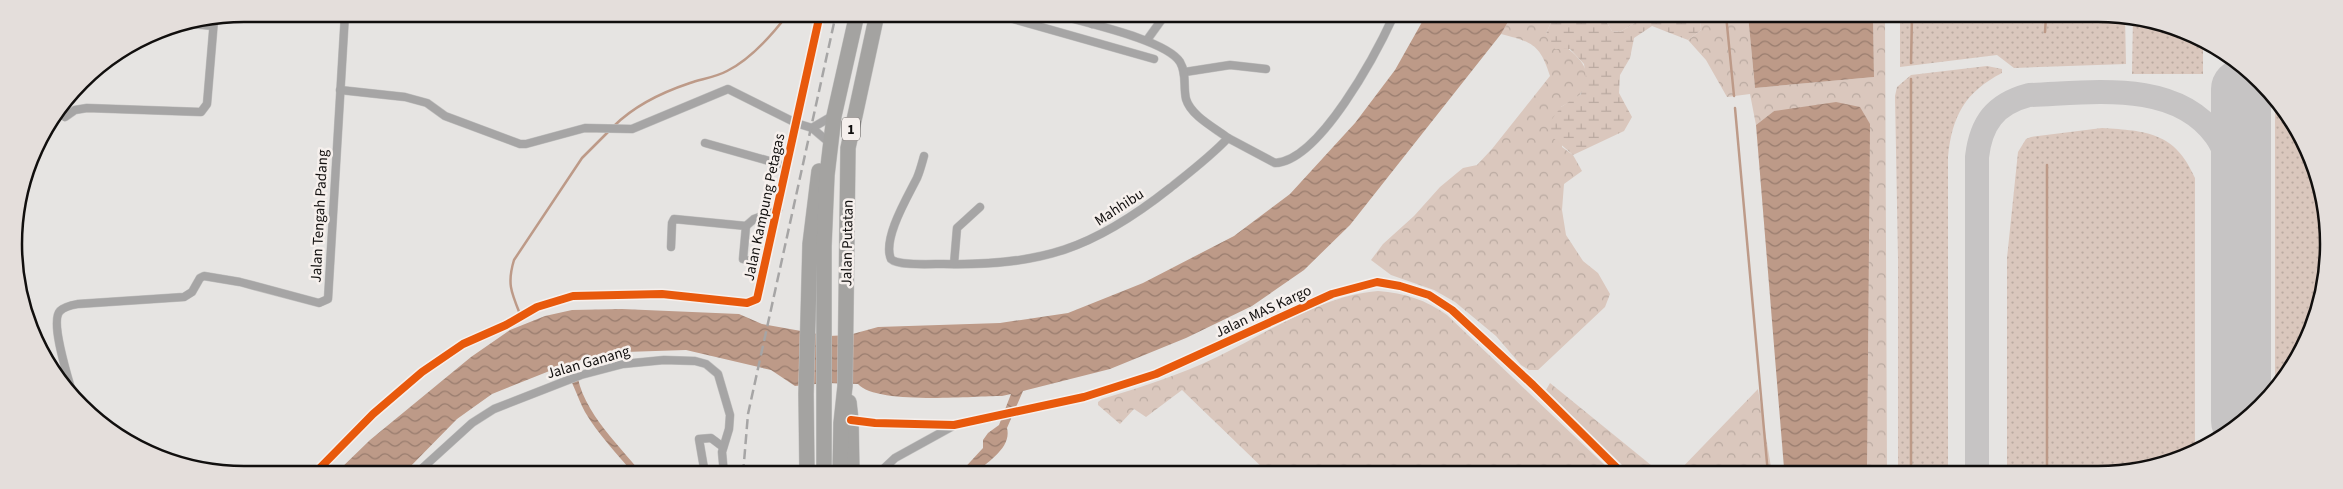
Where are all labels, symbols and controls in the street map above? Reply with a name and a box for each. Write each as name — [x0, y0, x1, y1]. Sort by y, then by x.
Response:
road number: 1 — [842, 118, 860, 140]
street label: Jalan Kampung Petagas — [739, 131, 790, 283]
street label: Jalan Tengah Padang — [306, 149, 333, 283]
street label: Mahhibu — [1091, 184, 1148, 231]
street label: Jalan Putatan — [836, 200, 859, 286]
street label: Jalan MAS Kargo — [1212, 280, 1315, 343]
street label: Jalan Ganang — [544, 340, 633, 384]

